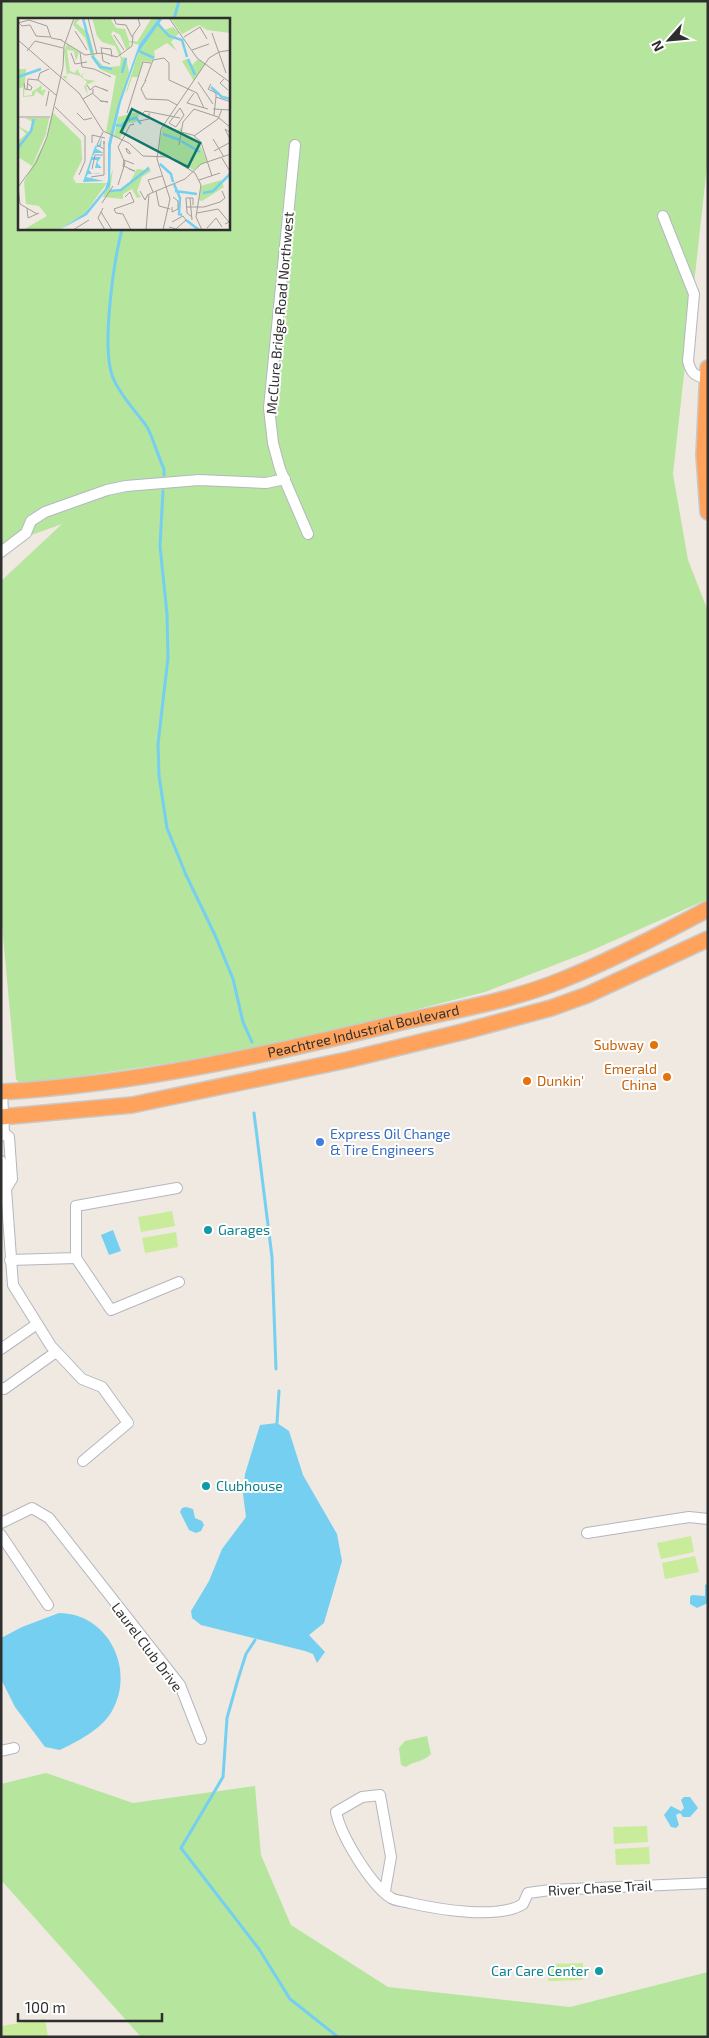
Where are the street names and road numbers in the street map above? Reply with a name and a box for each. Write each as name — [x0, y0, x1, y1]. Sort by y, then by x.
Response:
street label: McClure Bridge Road Northwest — [262, 211, 297, 415]
street label: Peachtree Industrial Boulevard — [266, 1001, 461, 1061]
street label: Laurel Club Drive — [108, 1599, 186, 1695]
street label: River Chase Trail — [547, 1876, 653, 1899]

